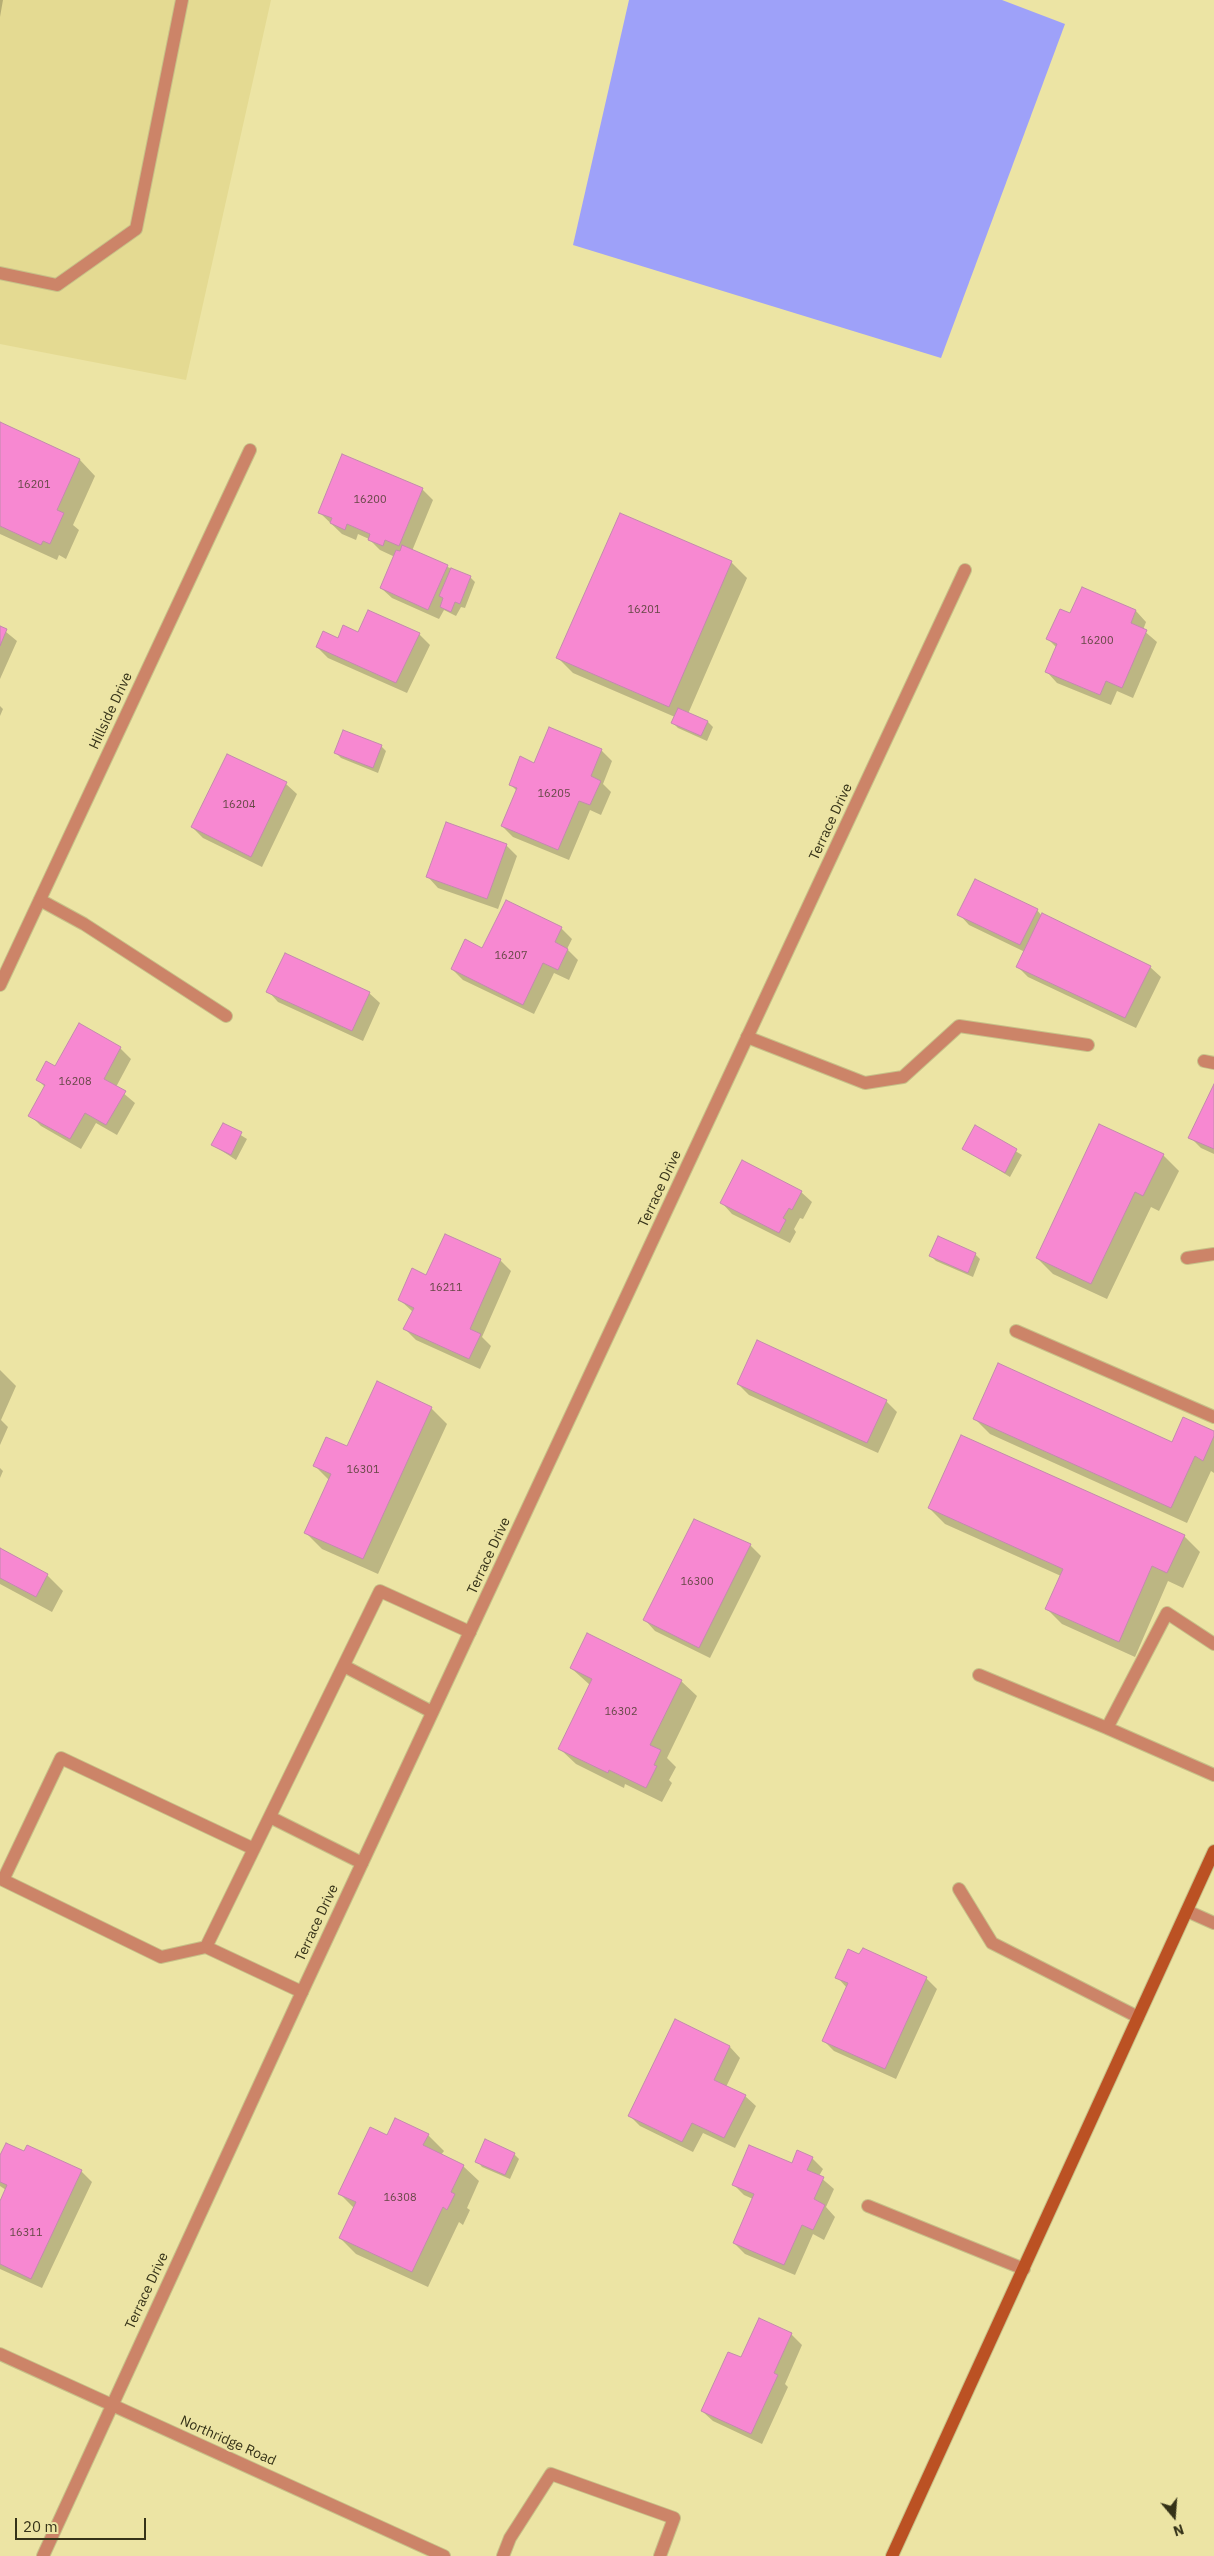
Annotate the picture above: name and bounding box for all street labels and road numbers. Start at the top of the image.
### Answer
street label: Hillside Drive [86,670,136,752]
street label: Terrace Drive [806,781,856,863]
street label: Terrace Drive [635,1148,685,1230]
street label: Terrace Drive [464,1515,514,1597]
street label: Terrace Drive [292,1882,342,1964]
street label: Terrace Drive [122,2250,172,2332]
street label: Northridge Road [178,2412,278,2470]

